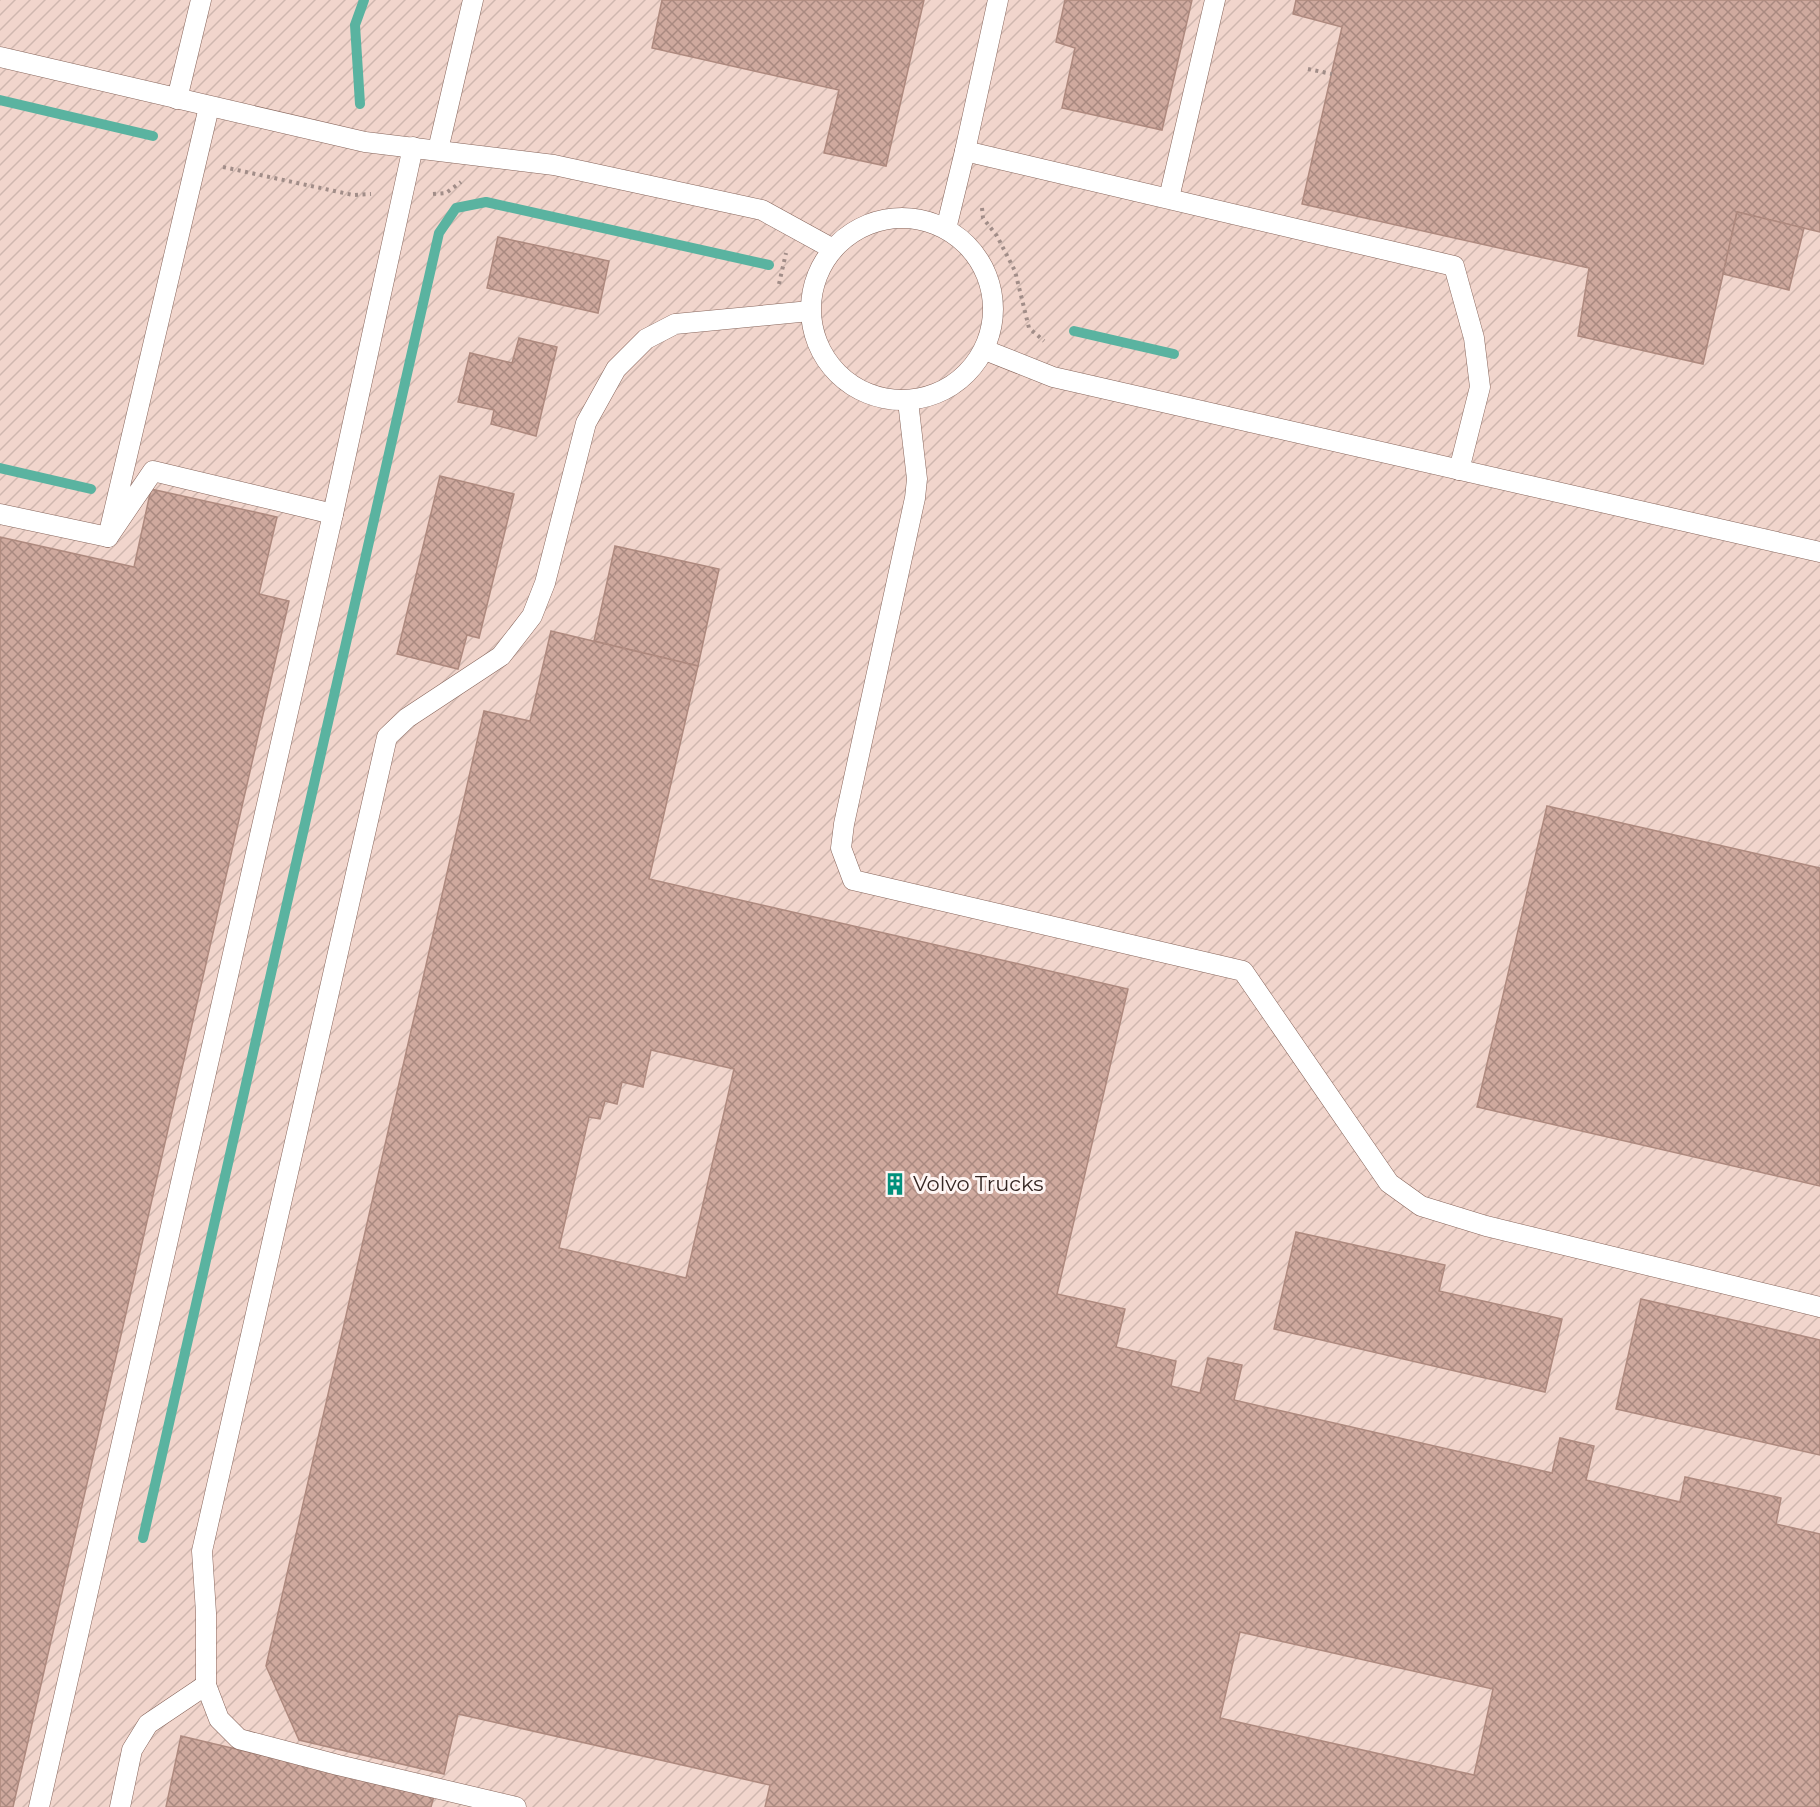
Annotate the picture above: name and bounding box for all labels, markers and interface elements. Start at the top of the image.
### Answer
building icon: Volvo Trucks [882,1171,908,1197]
place label: Volvo Trucks [913,1171,1043,1196]

